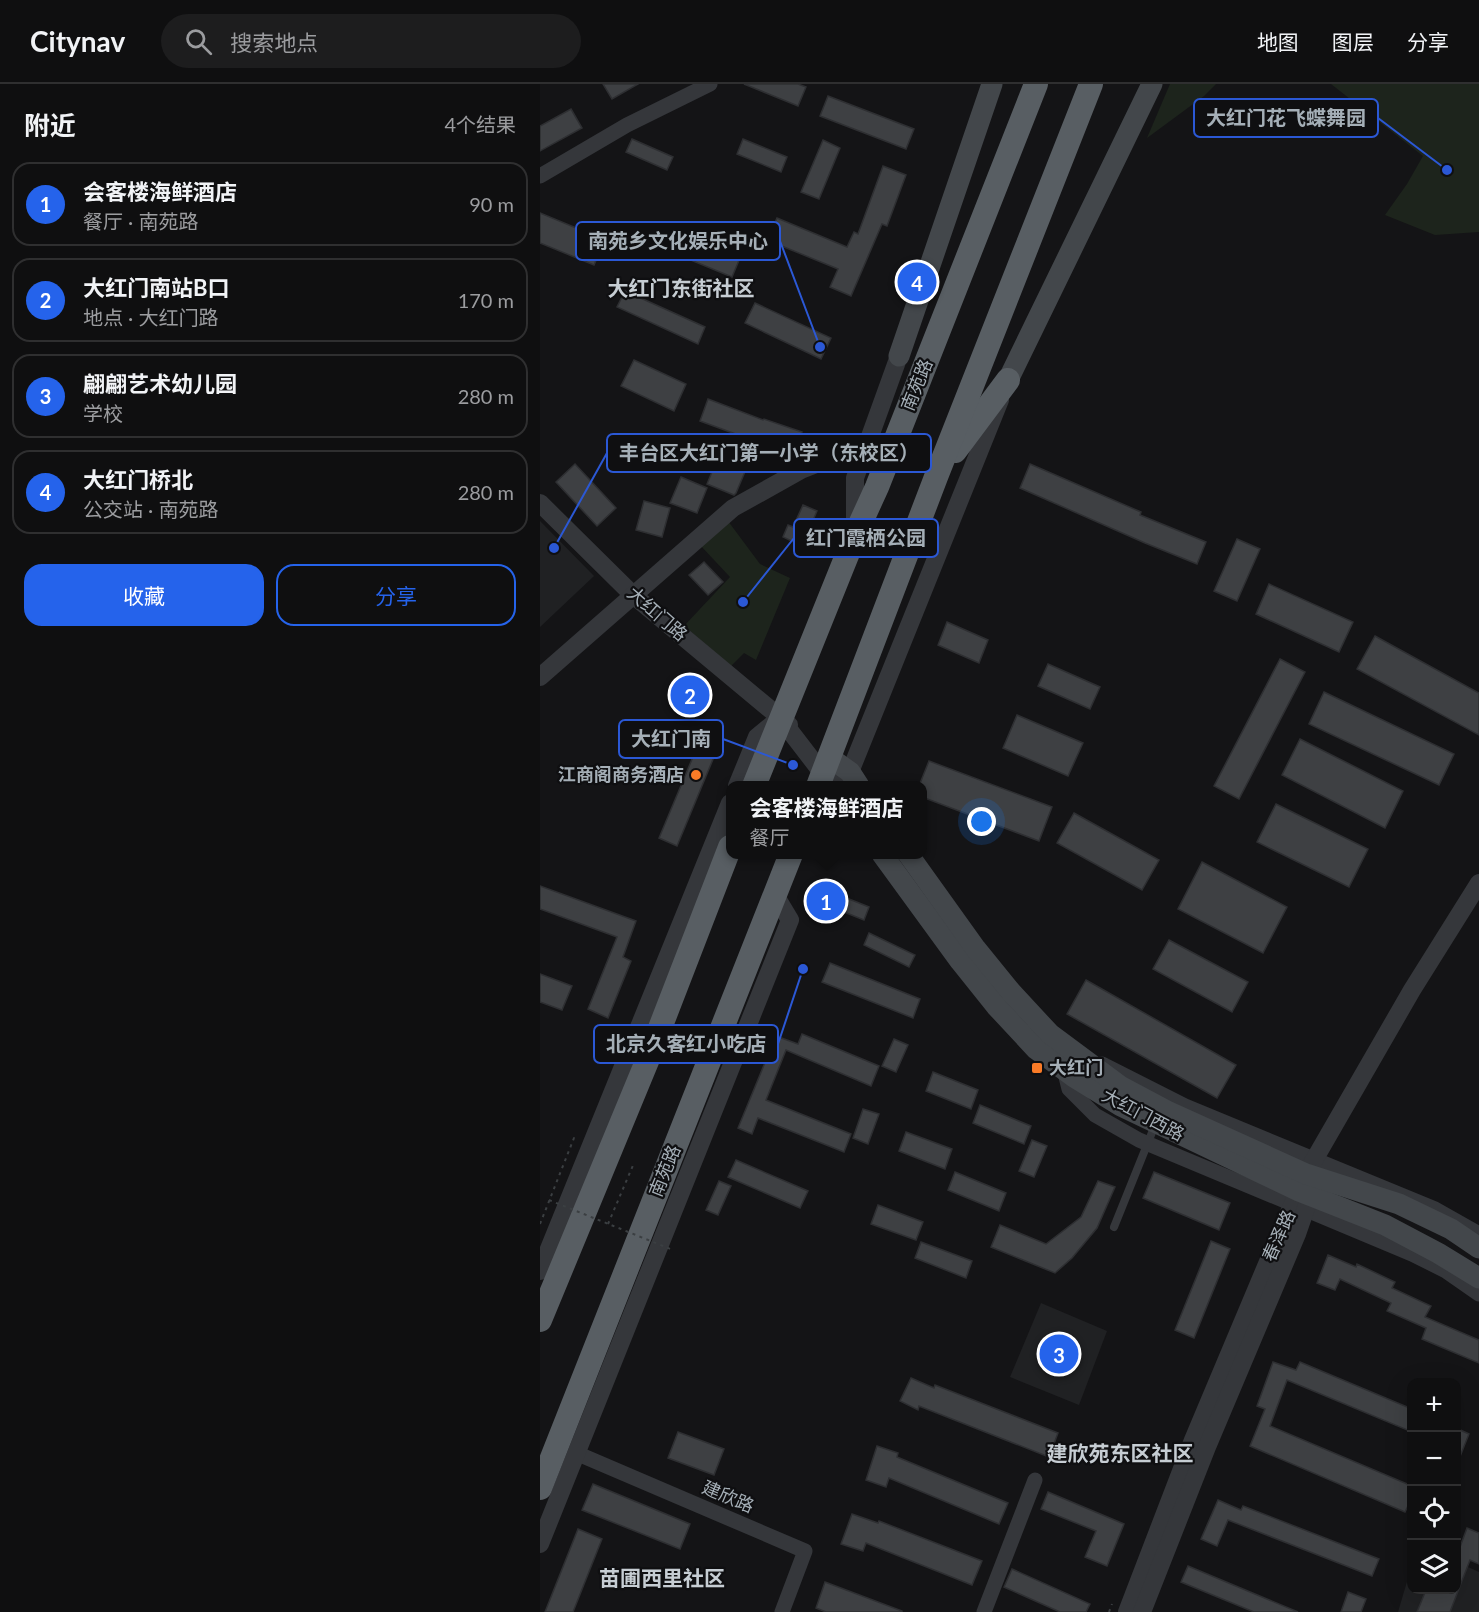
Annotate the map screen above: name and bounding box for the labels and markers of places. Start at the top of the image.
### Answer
callout: 大红门花飞蝶舞园 [1194,99,1378,137]
callout: 南苑乡文化娱乐中心 [576,222,780,260]
pin: 4 [898,260,937,304]
callout: 丰台区大红门第一小学（东校区） [607,434,931,472]
callout: 红门霞栖公园 [794,519,938,557]
pin: 2 [670,672,710,718]
callout: 大红门南 [619,720,723,758]
place label: 江商阁商务酒店 [558,763,684,785]
marker: 江商阁商务酒店 [689,768,703,782]
pin: 1 [806,878,846,924]
callout: 北京久客红小吃店 [594,1025,778,1063]
place label: 大红门 [1049,1056,1103,1078]
marker: 大红门 [1030,1061,1044,1075]
pin: 3 [1040,1332,1078,1376]

